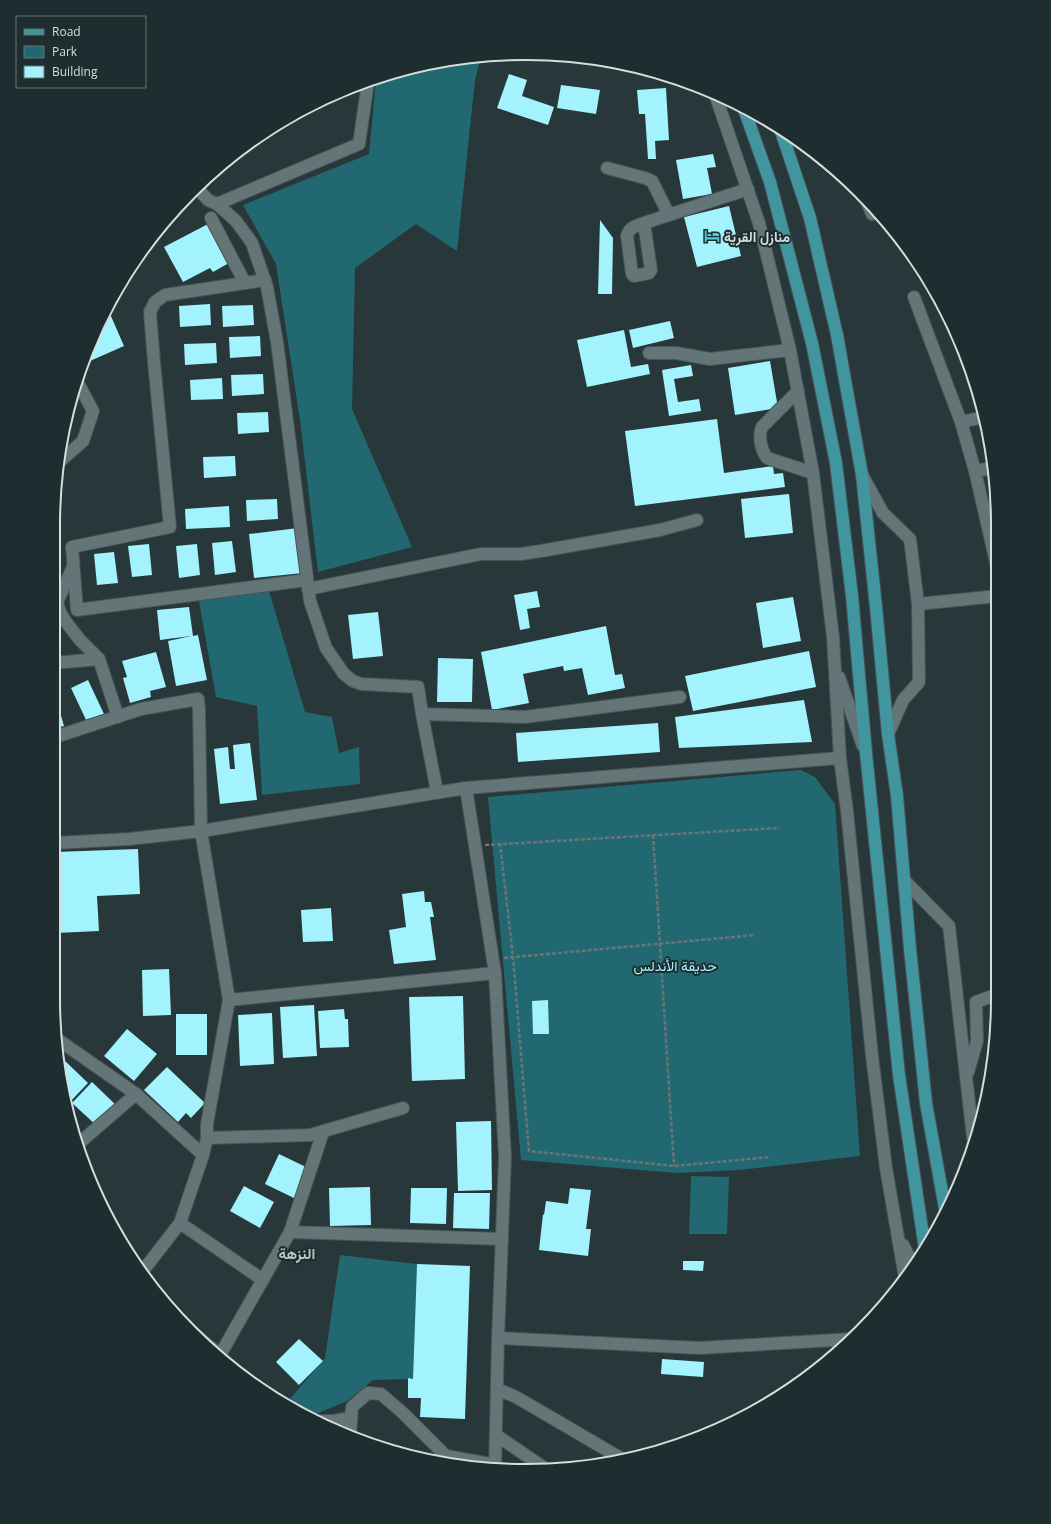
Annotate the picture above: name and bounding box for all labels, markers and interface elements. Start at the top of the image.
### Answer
legend [16,16,146,88]
text: Road [52,23,81,40]
text: Park [52,43,78,60]
text: Building [52,63,98,80]
hotel icon: منازل القرية [703,227,721,245]
place label: منازل القرية [724,227,790,246]
park label: حديقة الأندلس [633,956,717,975]
district label: النزهة [279,1243,315,1263]

